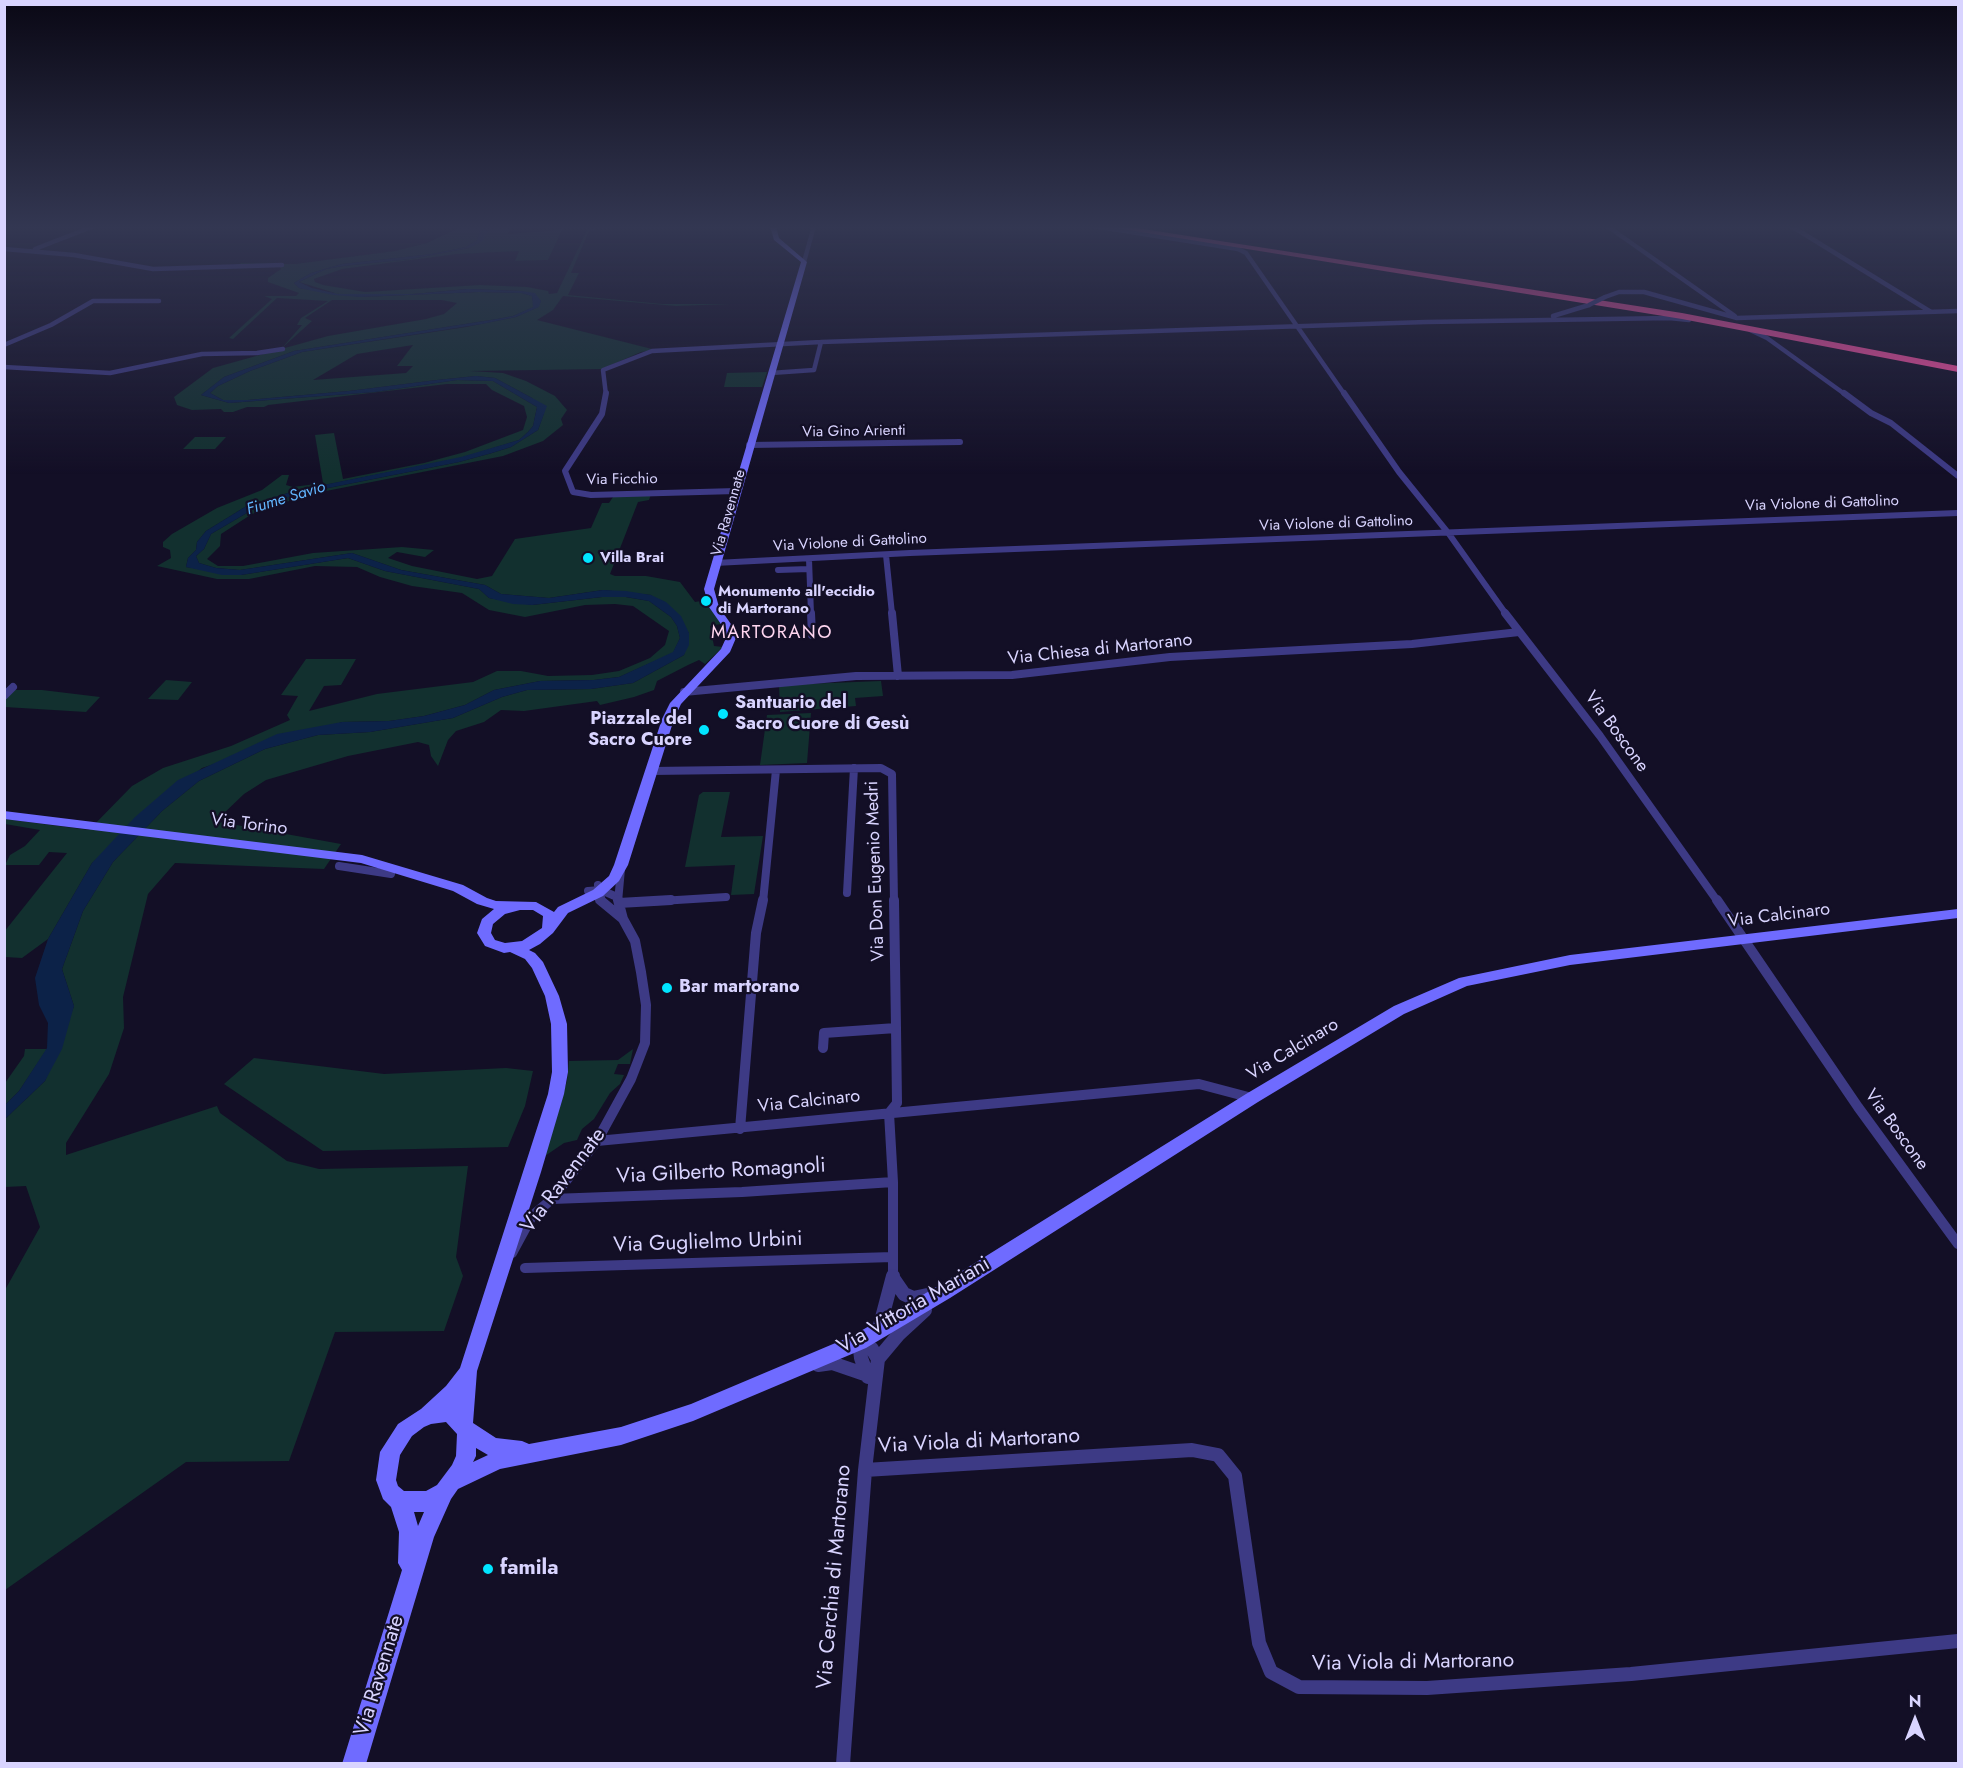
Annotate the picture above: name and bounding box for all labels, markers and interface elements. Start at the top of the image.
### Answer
street label: Via Gino Arienti [802,422,906,442]
street label: Via Ravennate [708,468,750,558]
street label: Via Ficchio [586,470,658,490]
water label: Fiume Savio [244,478,328,520]
street label: Via Violone di Gattolino [1745,492,1899,516]
street label: Via Violone di Gattolino [1259,512,1413,536]
street label: Via Violone di Gattolino [773,530,927,556]
place label: Villa Brai [600,549,664,567]
marker: Villa Brai [581,551,595,565]
place label: Monumento all'eccidio di Martorano [718,583,875,618]
marker: Monumento all'eccidio di Martorano [699,594,713,608]
district label: MARTORANO [711,623,833,645]
street label: Via Chiesa di Martorano [1007,630,1193,670]
street label: Via Boscone [1579,687,1653,777]
place label: Santuario del Sacro Cuore di Gesù [735,693,909,736]
marker: Santuario del Sacro Cuore di Gesù [716,707,730,721]
place label: Piazzale del Sacro Cuore [588,709,692,752]
marker: Piazzale del Sacro Cuore [697,723,711,737]
street label: Via Don Eugenio Medri [862,780,890,962]
street label: Via Torino [209,810,289,840]
street label: Via Calcinaro [1727,899,1831,933]
place label: Bar martorano [679,977,800,999]
marker: Bar martorano [660,981,674,995]
street label: Via Calcinaro [1243,1014,1343,1086]
street label: Via Boscone [1859,1085,1933,1175]
street label: Via Calcinaro [757,1086,861,1118]
street label: Via Ravennate [516,1123,612,1239]
street label: Via Gilberto Romagnoli [616,1154,826,1190]
street label: Via Guglielmo Urbini [613,1227,803,1259]
street label: Via Vittoria Mariani [833,1252,995,1360]
street label: Via Viola di Martorano [877,1424,1081,1460]
street label: Via Cerchia di Martorano [813,1464,857,1690]
place label: famila [500,1556,559,1582]
marker: famila [481,1562,495,1576]
street label: Via Ravennate [350,1612,410,1740]
street label: Via Viola di Martorano [1312,1649,1514,1677]
north arrow [1885,1690,1945,1750]
text: N [1909,1690,1921,1713]

